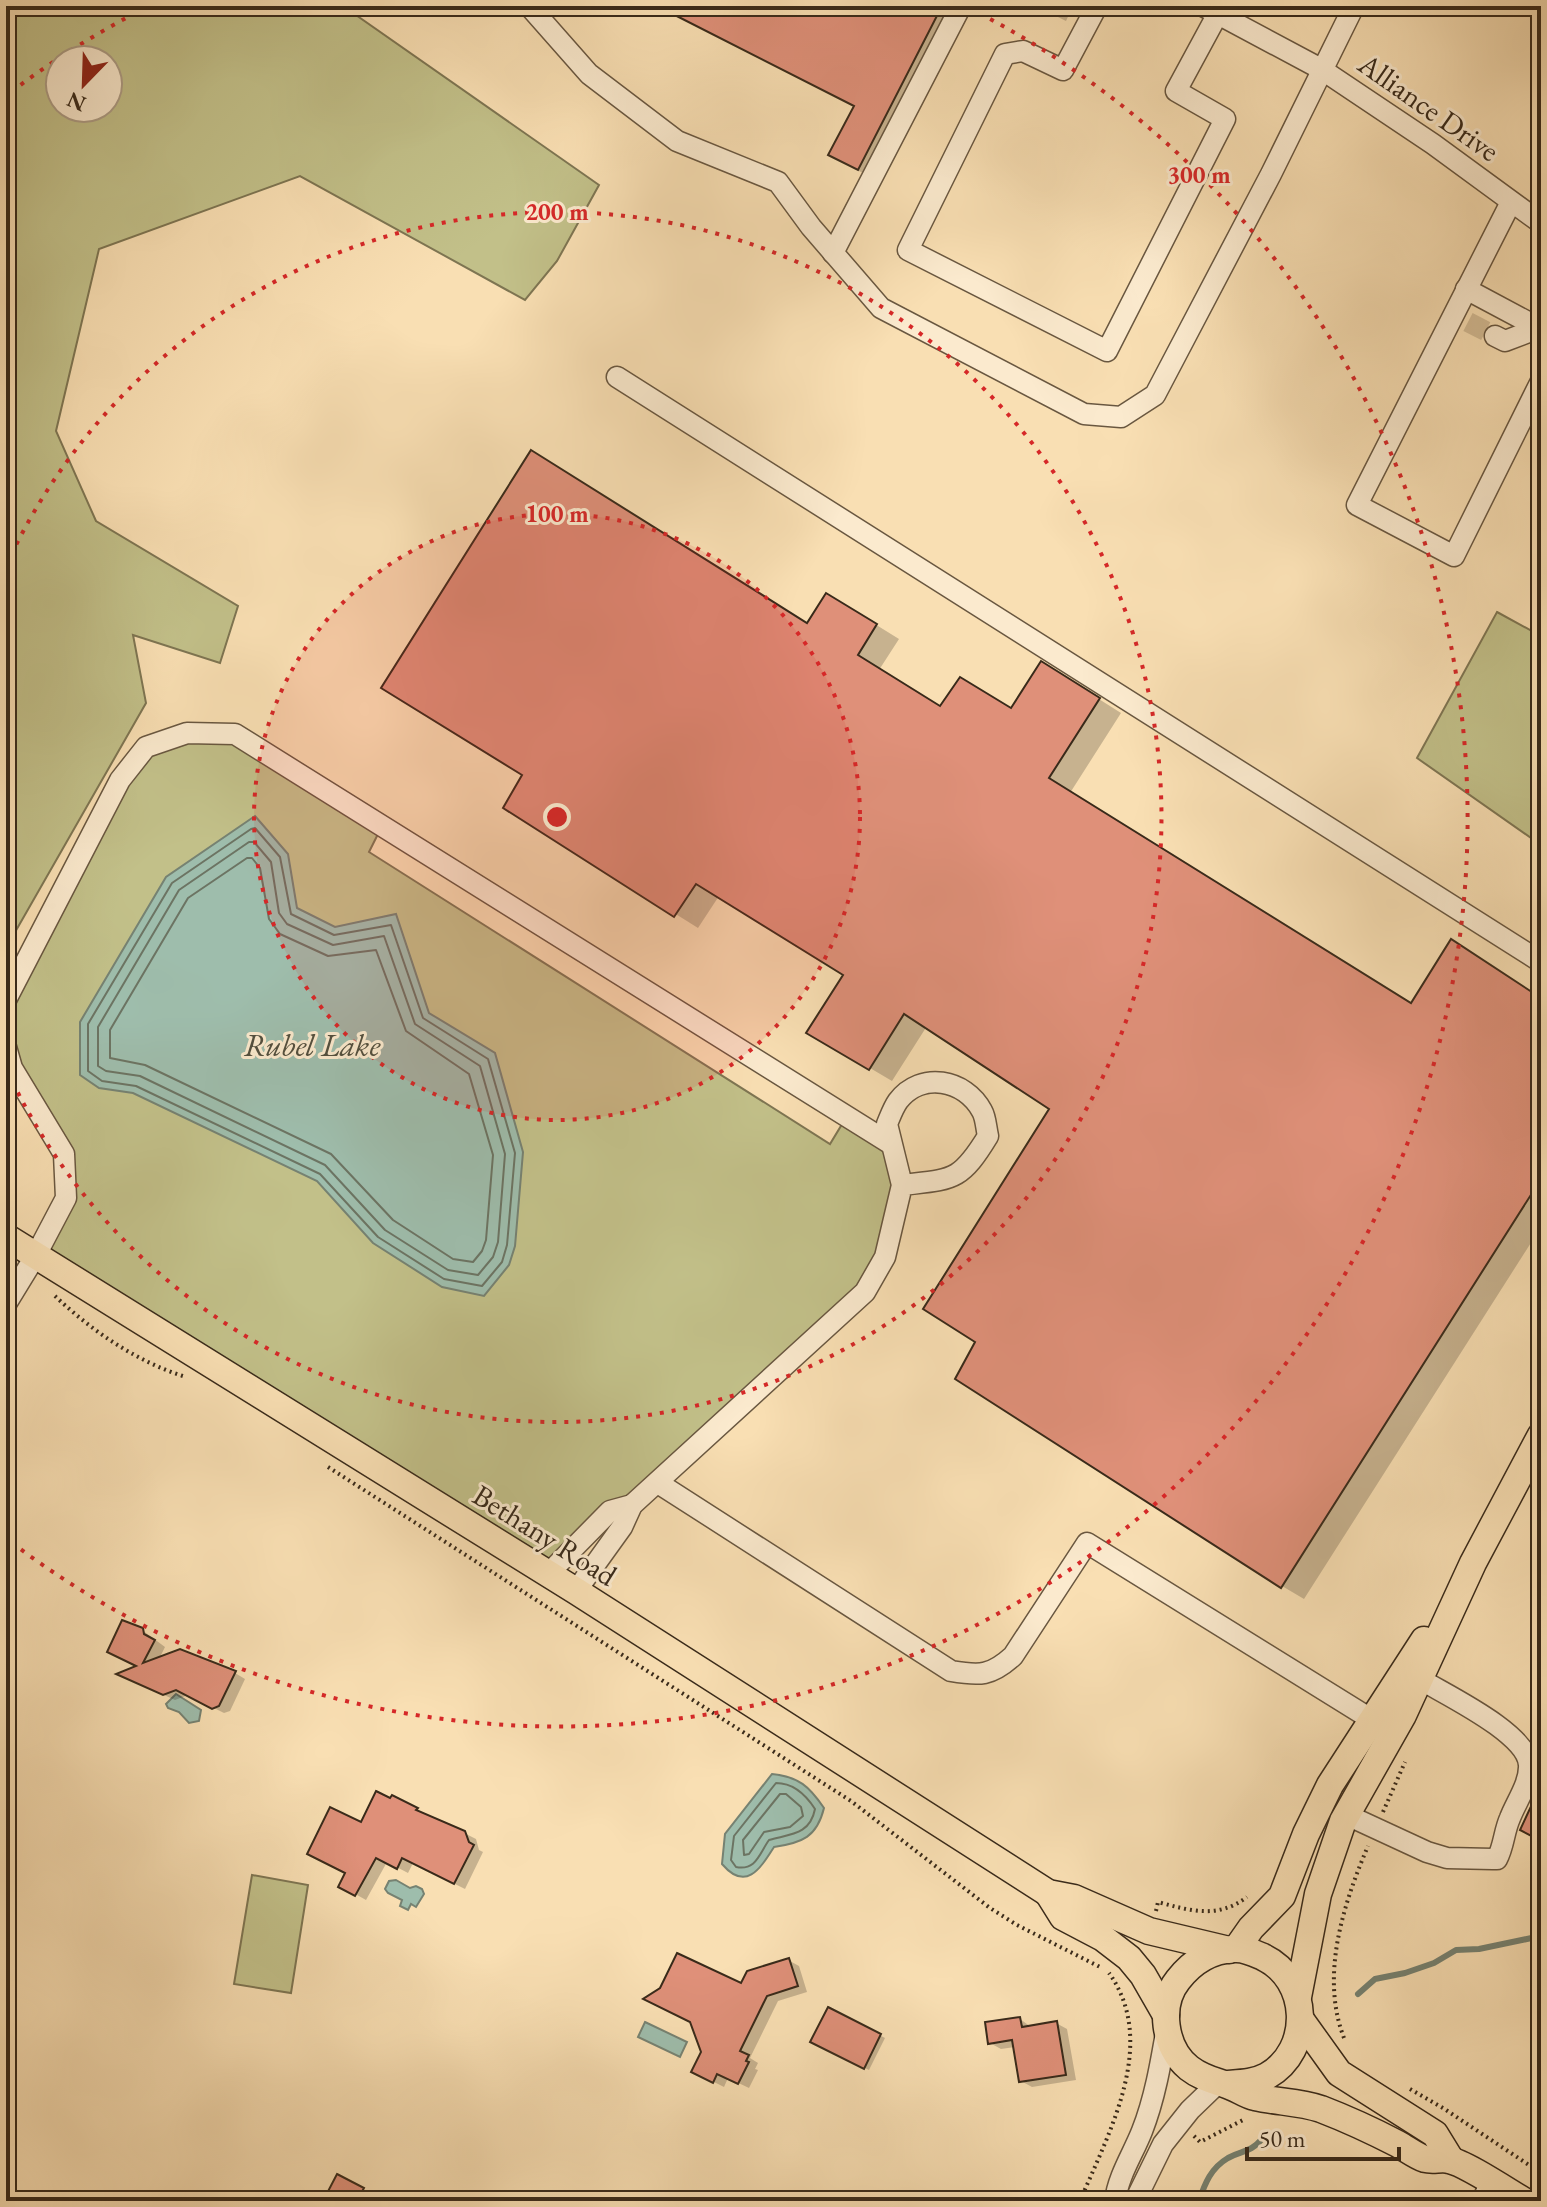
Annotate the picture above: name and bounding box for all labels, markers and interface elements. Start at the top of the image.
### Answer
north arrow [44,44,124,124]
street label: Alliance Drive [1350,44,1507,170]
text: N [62,85,90,119]
text: 300 m [1167,159,1231,190]
text: 200 m [525,196,589,227]
text: 100 m [525,498,589,529]
centre of rings [543,803,571,831]
water label: Rubel Lake [244,1024,381,1066]
street label: Bethany Road [466,1475,625,1595]
scale bar [1247,2111,1399,2161]
text: 50 m [1259,2123,1306,2154]

